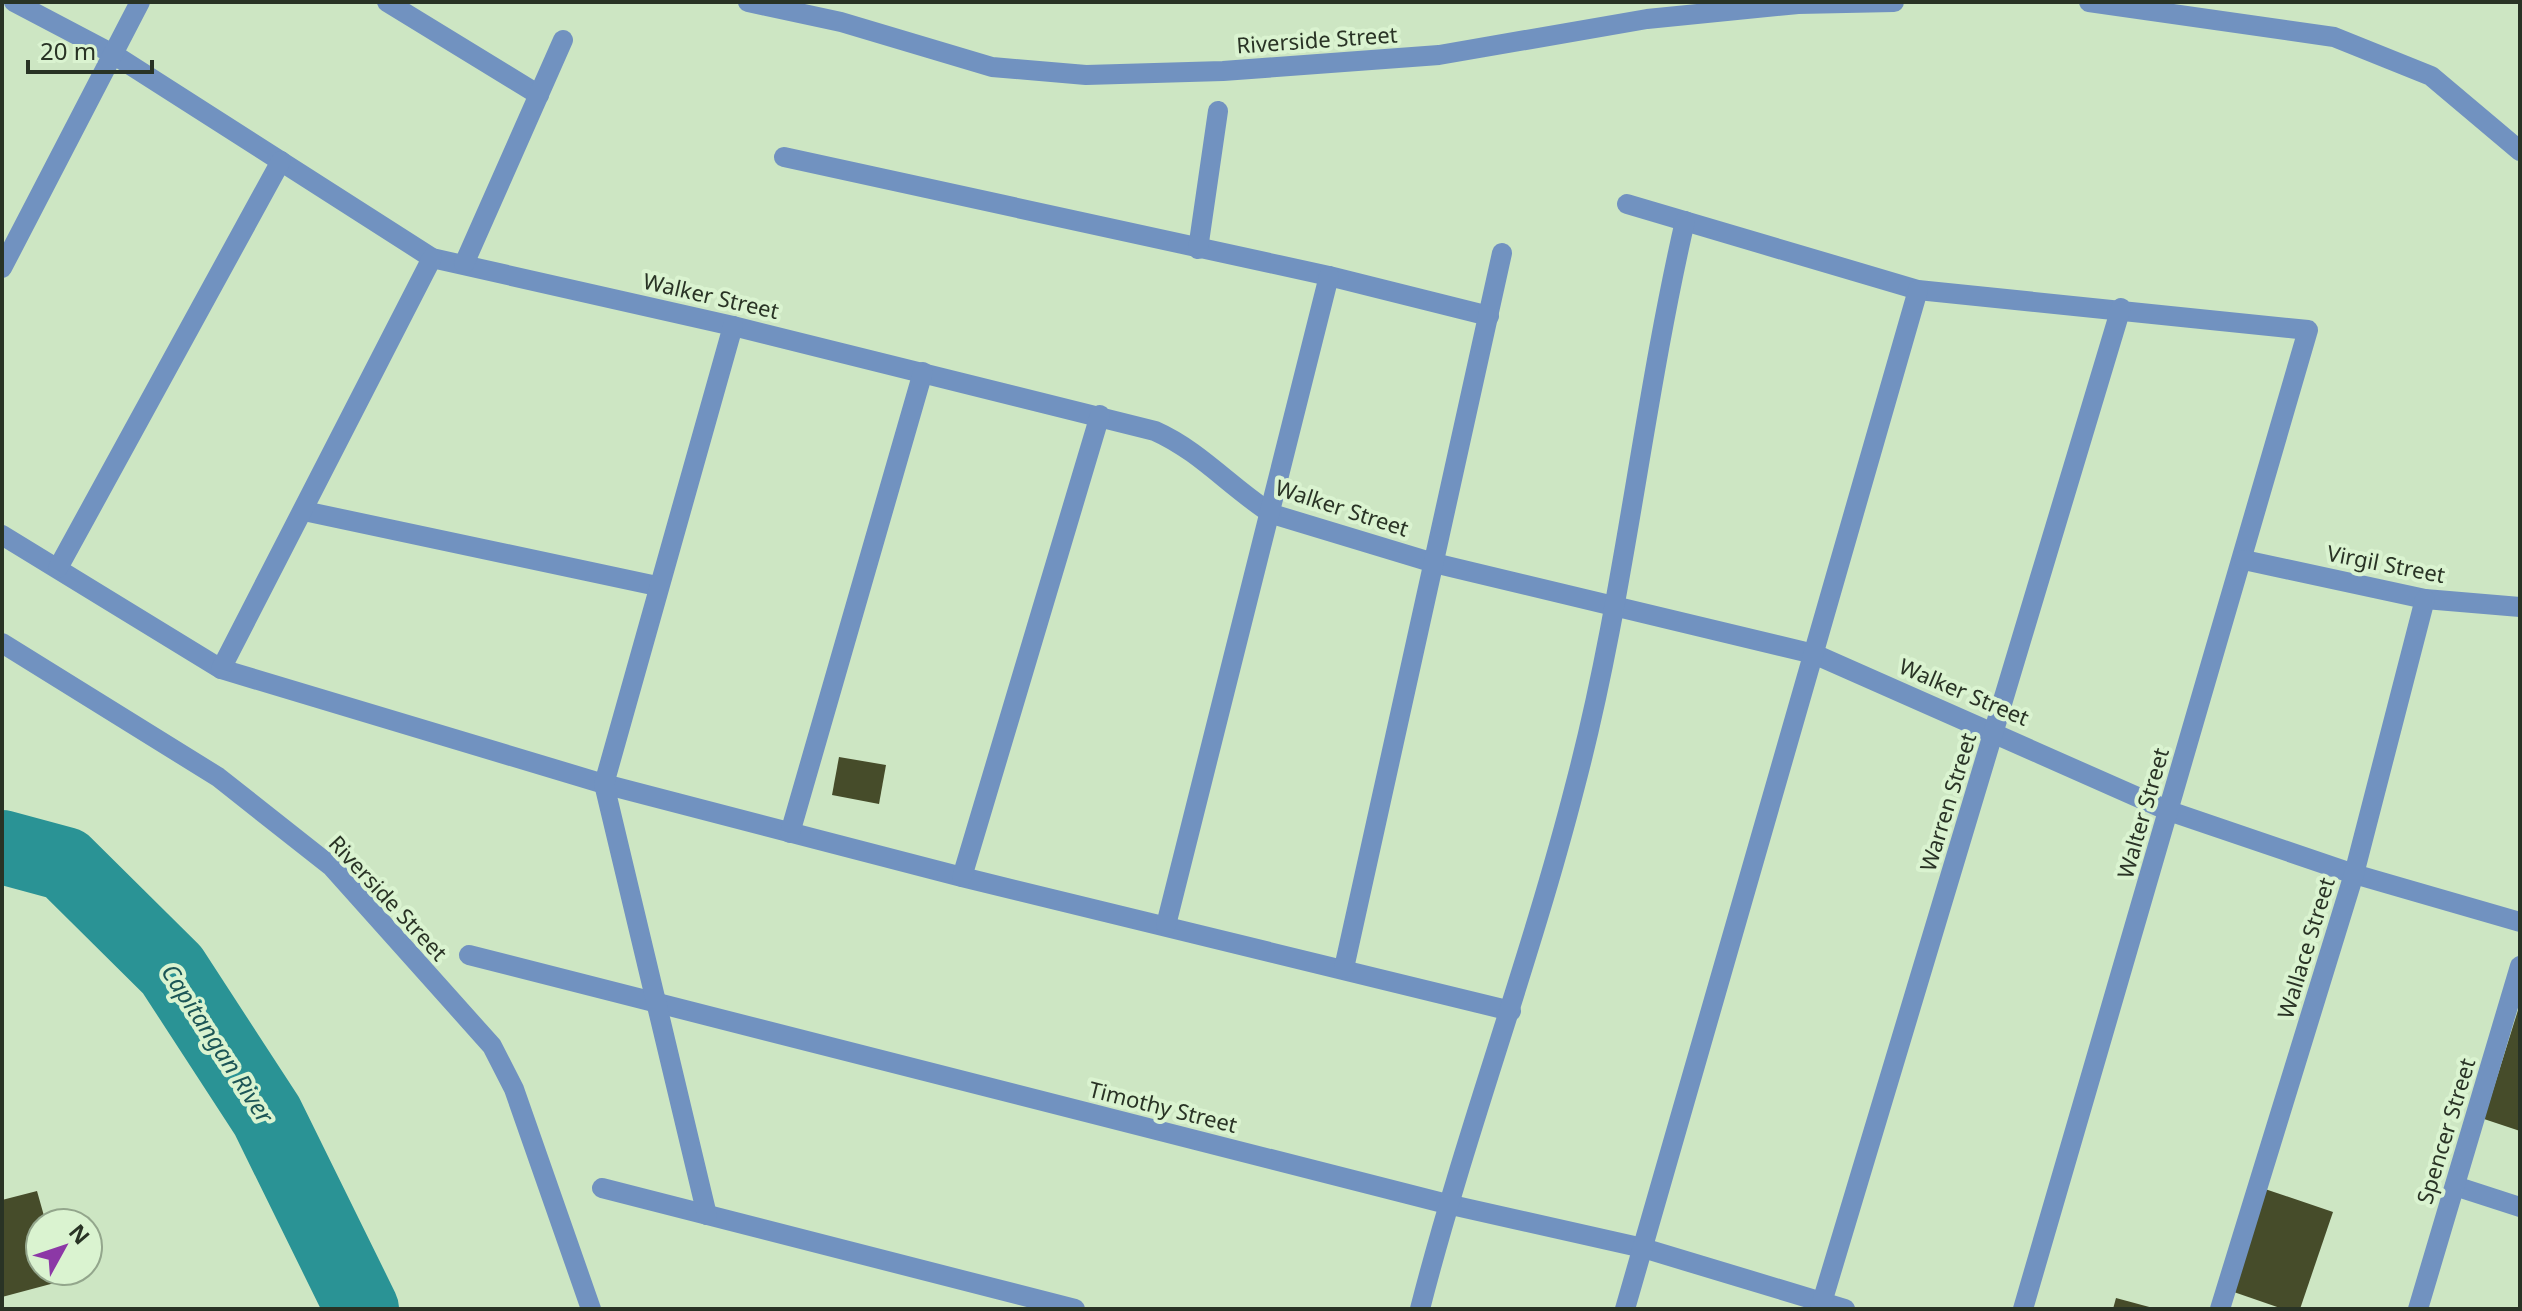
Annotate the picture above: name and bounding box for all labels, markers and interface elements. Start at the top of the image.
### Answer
street label: Riverside Street [1235,18,1399,60]
scale bar [28,24,152,74]
text: 20 m [40,34,96,67]
street label: Walker Street [640,265,782,325]
street label: Walker Street [1272,471,1413,543]
street label: Virgil Street [2325,537,2448,589]
street label: Walker Street [1895,650,2034,732]
street label: Warren Street [1912,729,1982,875]
street label: Walter Street [2109,744,2175,882]
street label: Riverside Street [323,828,455,967]
street label: Wallace Street [2269,873,2341,1022]
water label: Capitangan River [154,957,283,1130]
street label: Spencer Street [2409,1054,2481,1207]
street label: Timothy Street [1086,1073,1241,1139]
north arrow [24,1207,104,1287]
text: N [63,1217,97,1250]

